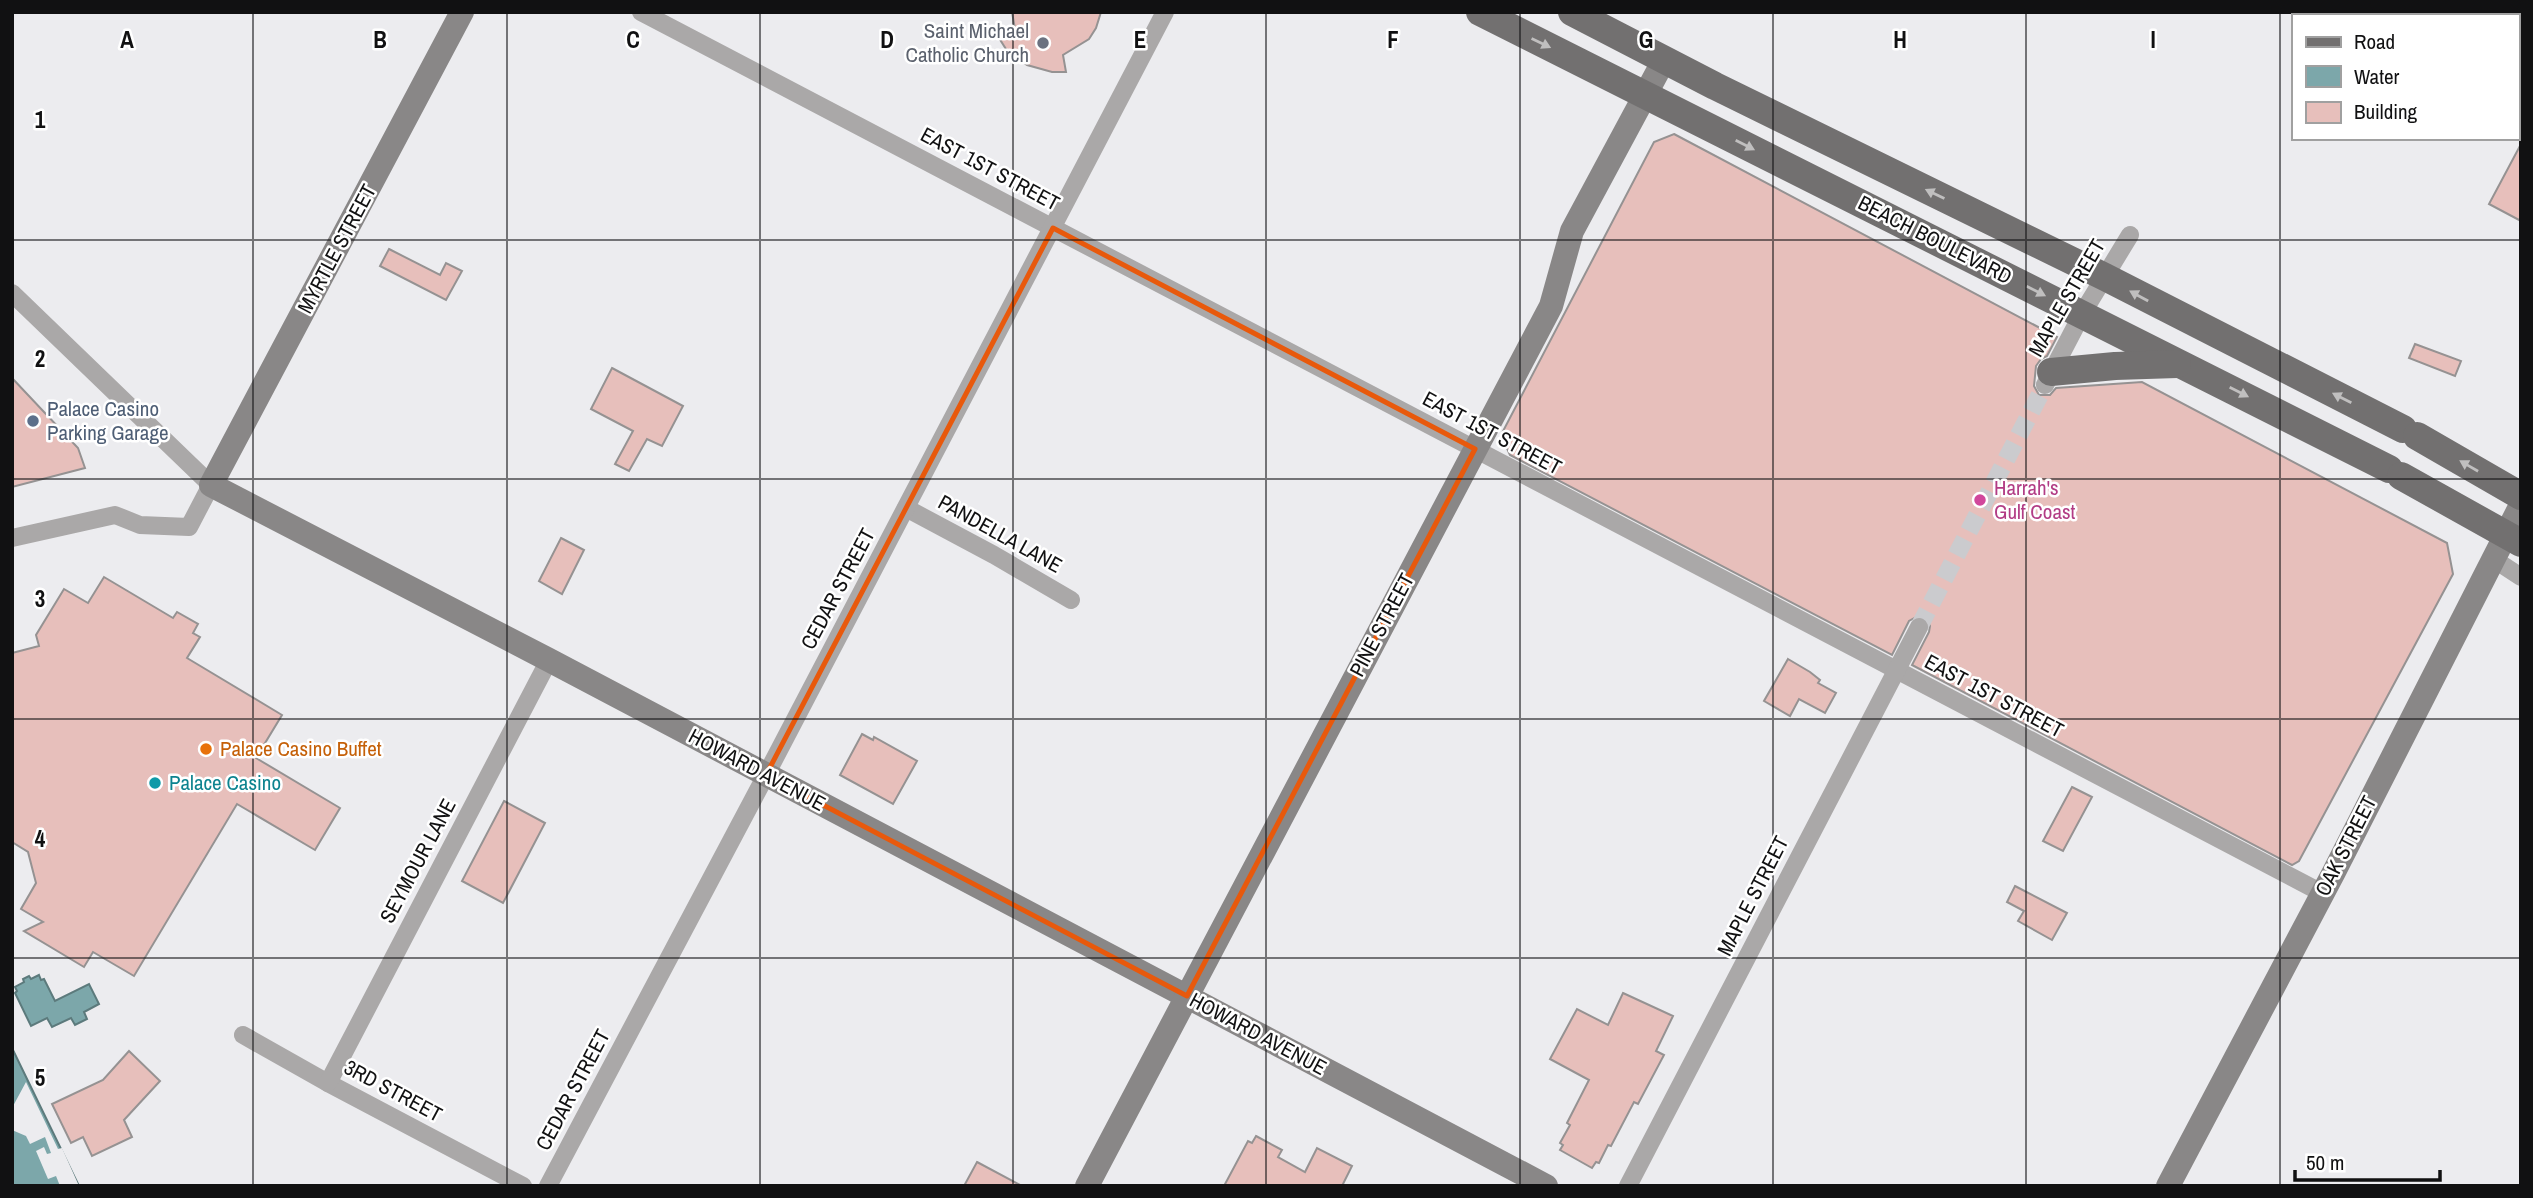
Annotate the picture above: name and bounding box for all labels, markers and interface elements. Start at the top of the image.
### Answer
legend [2292,14,2519,140]
place label: Saint Michael Catholic Church [906,16,1029,69]
text: A [120,24,134,55]
text: B [373,24,387,55]
text: C [626,24,640,55]
text: D [880,24,894,55]
text: E [1134,24,1146,55]
text: F [1387,24,1399,55]
text: G [1639,24,1653,55]
text: H [1893,24,1907,55]
text: I [2150,24,2156,55]
text: Road [2354,27,2395,56]
marker: Saint Michael Catholic Church [1035,35,1051,51]
one-way arrow [1531,37,1551,48]
text: Water [2354,62,2400,91]
text: Building [2354,97,2418,126]
text: 1 [35,104,46,135]
street label: EAST 1ST STREET [916,120,1065,218]
one-way arrow [1735,139,1755,150]
street label: MYRTLE STREET [290,179,383,318]
street label: BEACH BOULEVARD [1853,188,2017,291]
one-way arrow [1925,189,1945,200]
street label: MAPLE STREET [2021,233,2112,362]
one-way arrow [2026,285,2046,296]
one-way arrow [2129,290,2149,302]
text: 2 [35,343,45,374]
street label: EAST 1ST STREET [1418,384,1567,482]
one-way arrow [2229,387,2249,398]
one-way arrow [2332,393,2352,404]
place label: Palace Casino Parking Garage [47,394,169,447]
marker: Palace Casino Parking Garage [25,413,41,429]
one-way arrow [2459,460,2479,472]
place label: Harrah's Gulf Coast [1994,473,2076,526]
street label: PANDELLA LANE [933,488,1067,580]
marker: Harrah's Gulf Coast [1972,492,1988,508]
street label: CEDAR STREET [794,523,882,654]
street label: PINE STREET [1342,568,1421,681]
text: 3 [35,583,45,614]
street label: EAST 1ST STREET [1920,647,2069,745]
street label: HOWARD AVENUE [684,721,831,818]
place label: Palace Casino Buffet [220,734,382,763]
marker: Palace Casino Buffet [198,741,214,757]
place label: Palace Casino [169,768,281,797]
marker: Palace Casino [147,775,163,791]
street label: OAK STREET [2308,790,2383,901]
street label: SEYMOUR LANE [373,794,462,928]
text: 4 [35,823,46,854]
street label: MAPLE STREET [1710,830,1795,961]
street label: HOWARD AVENUE [1185,985,1332,1082]
street label: CEDAR STREET [529,1024,617,1155]
street label: 3RD STREET [339,1053,448,1129]
text: 5 [35,1062,45,1093]
scale bar [2295,1138,2440,1182]
text: 50 m [2306,1148,2344,1177]

